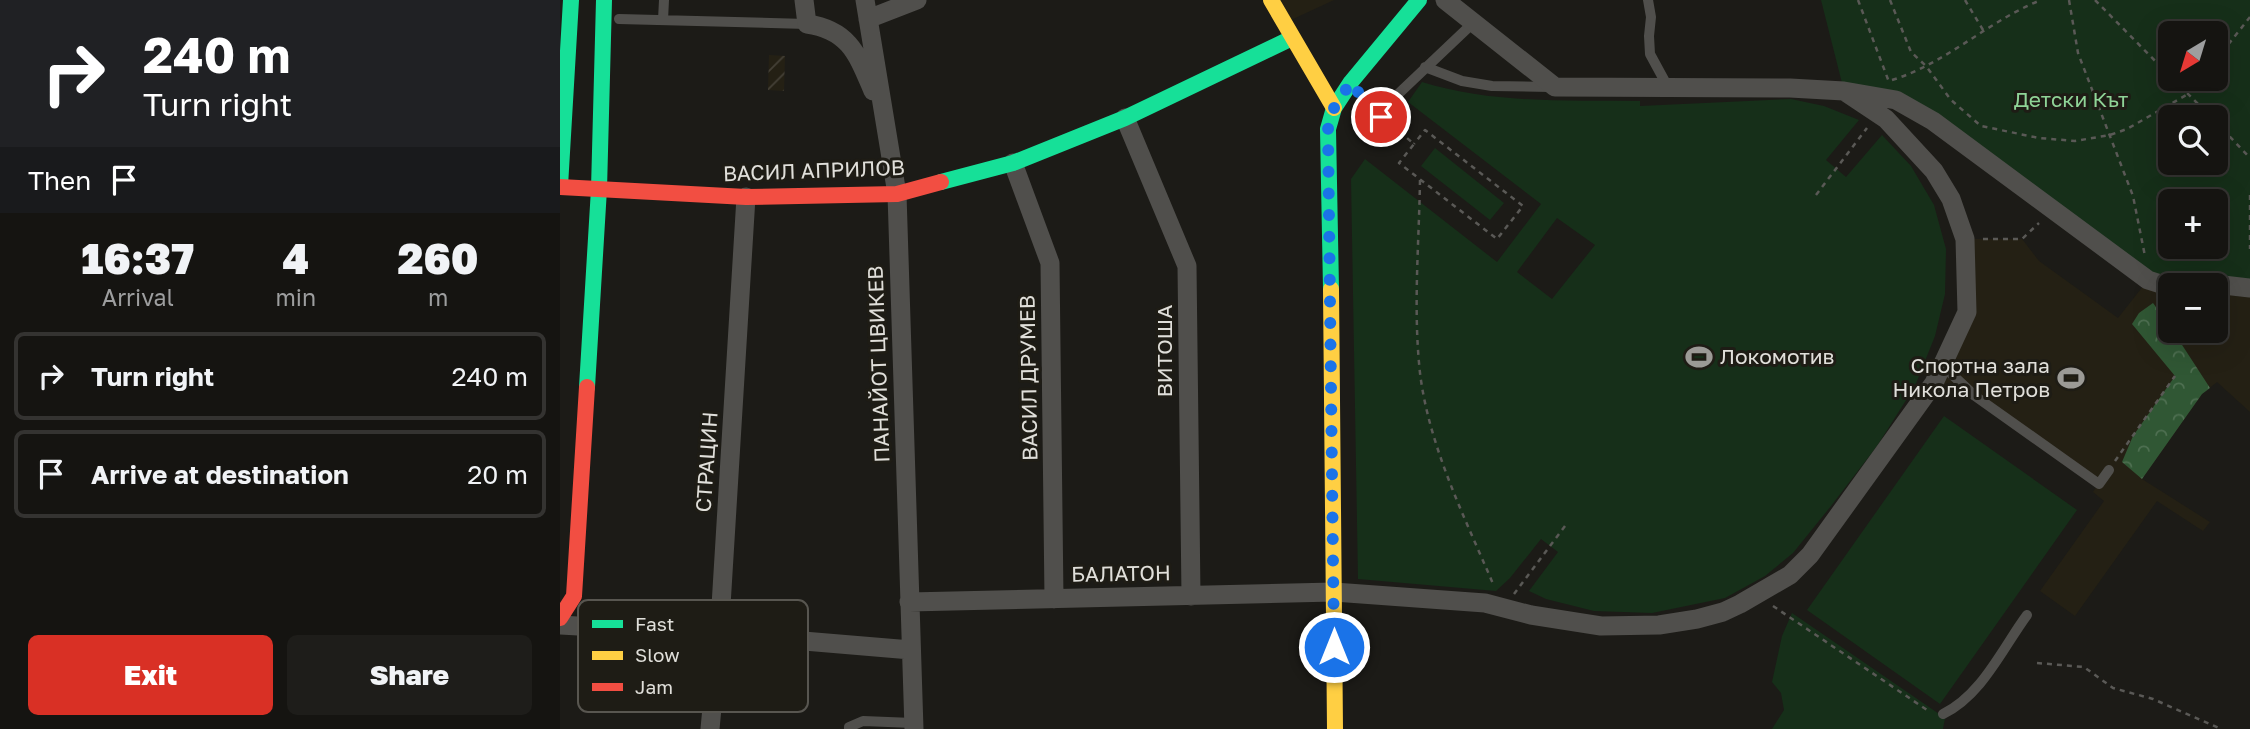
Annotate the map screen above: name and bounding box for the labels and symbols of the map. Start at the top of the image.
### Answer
north arrow [2158,21,2228,91]
park label: Детски Кът [2014,86,2128,112]
pin [1351,87,1411,147]
street label: ВАСИЛ АПРИЛОВ [723,154,905,186]
street label: ПАНАЙОТ ЦВИКЕВ [862,265,894,463]
street label: ВАСИЛ ДРУМЕВ [1014,295,1042,461]
street label: ВИТОША [1151,305,1177,397]
sports icon: Локомотив [1684,342,1714,372]
place label: Локомотив [1720,343,1834,369]
place label: Спортна зала Никола Петров [1892,352,2050,402]
sports icon: Спортна зала Никола Петров [2056,363,2086,393]
street label: СТРАЦИН [690,411,722,513]
street label: БАЛАТОН [1071,559,1171,587]
legend [578,600,808,712]
position arrow [1297,610,1371,684]
text: Fast [635,612,674,635]
text: Slow [635,643,680,666]
text: Jam [635,675,673,698]

